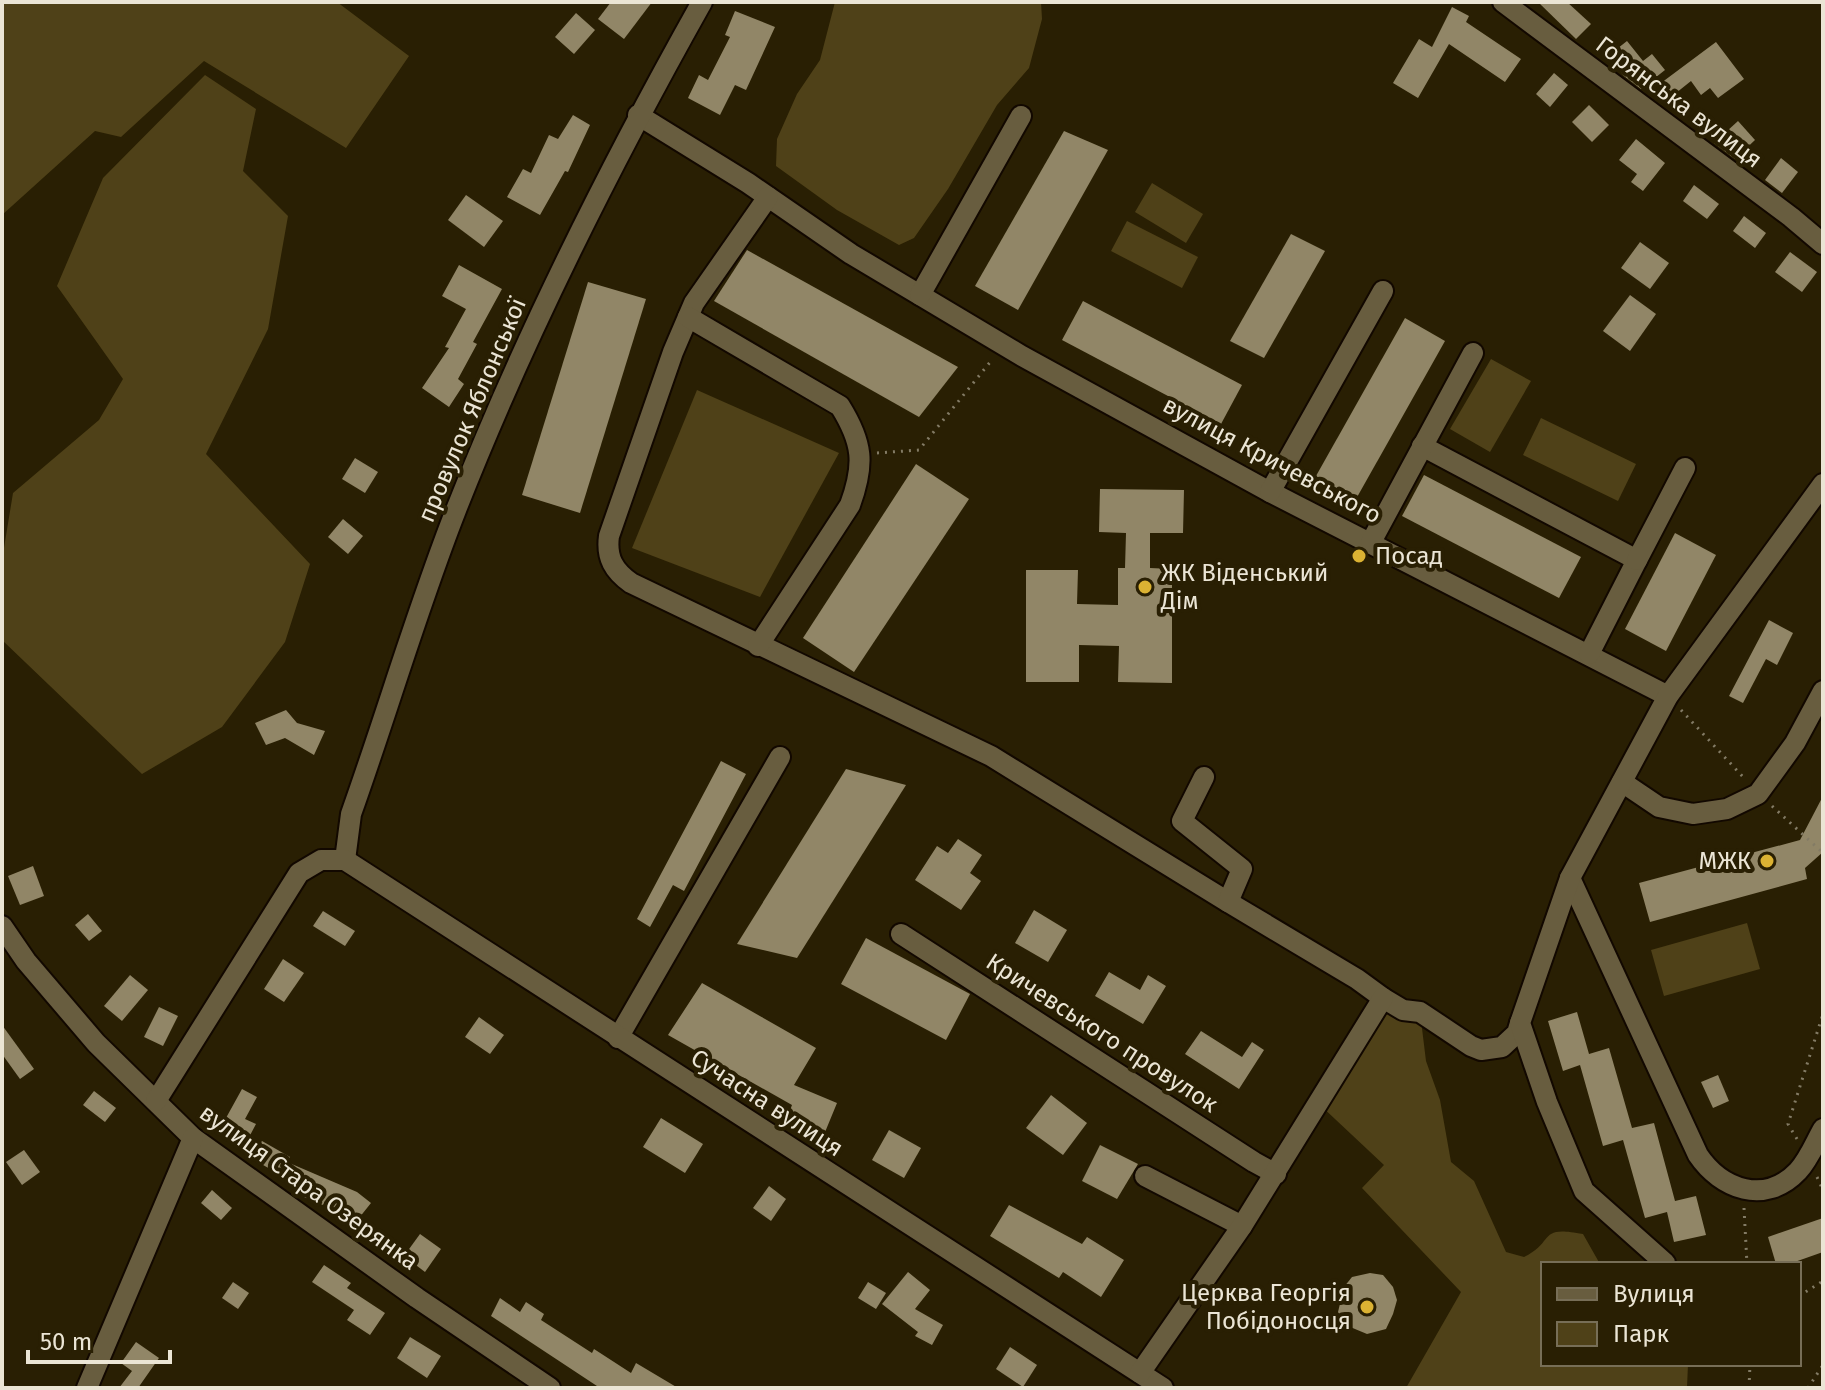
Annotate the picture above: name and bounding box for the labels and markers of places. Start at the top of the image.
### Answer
place label: Посад [1375,542,1443,570]
marker: Посад [1350,547,1368,565]
place label: ЖК Віденський Дім [1160,559,1328,615]
marker: ЖК Віденський Дім [1136,578,1154,596]
place label: МЖК [1698,847,1751,875]
marker: МЖК [1758,852,1776,870]
place label: Церква Георгія Побідоносця [1181,1279,1351,1335]
marker: Церква Георгія Побідоносця [1358,1298,1376,1316]

